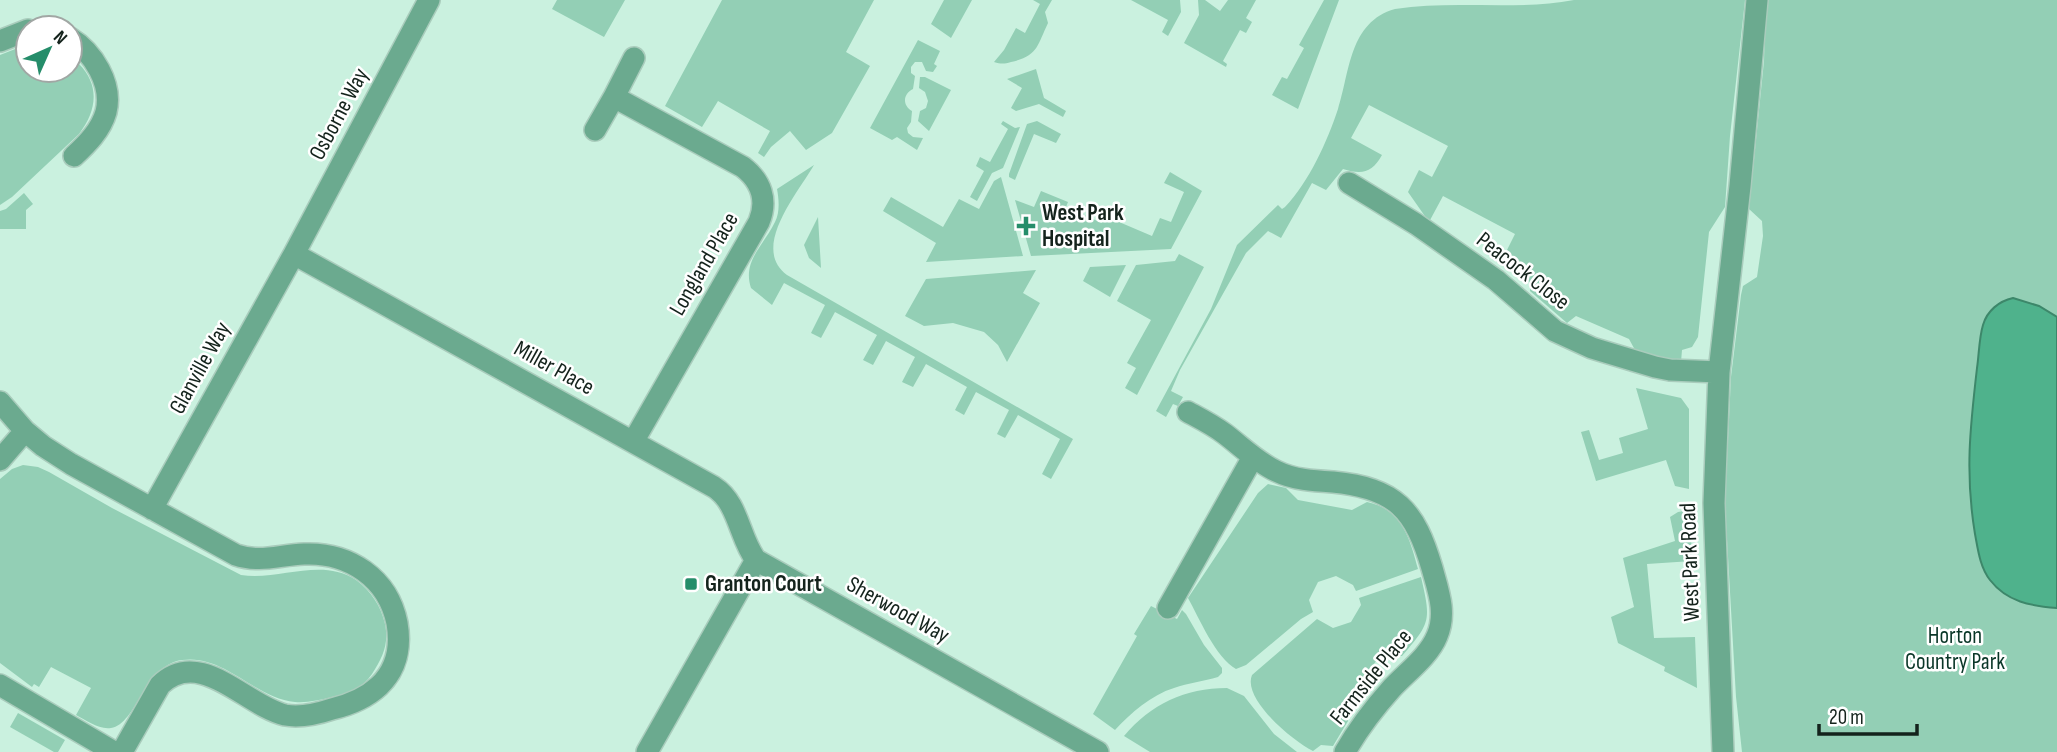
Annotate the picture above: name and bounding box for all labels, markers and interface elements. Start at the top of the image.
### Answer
north arrow [14,14,84,84]
text: N [48,26,72,50]
street label: Osborne Way [303,63,375,165]
place label: West Park Hospital [1042,199,1124,253]
street label: Longland Place [663,208,745,320]
marker: West Park Hospital [1016,216,1036,236]
street label: Peacock Close [1471,226,1575,316]
street label: Glanville Way [163,317,237,419]
street label: Miller Place [509,335,599,401]
street label: West Park Road [1674,502,1706,622]
place label: Granton Court [705,570,822,598]
street label: Sherwood Way [842,570,954,650]
marker: Granton Court [683,576,699,592]
park label: Horton Country Park [1905,622,2005,676]
street label: Farmside Place [1324,624,1418,730]
scale bar [1819,692,1917,736]
text: 20 m [1829,705,1864,730]

